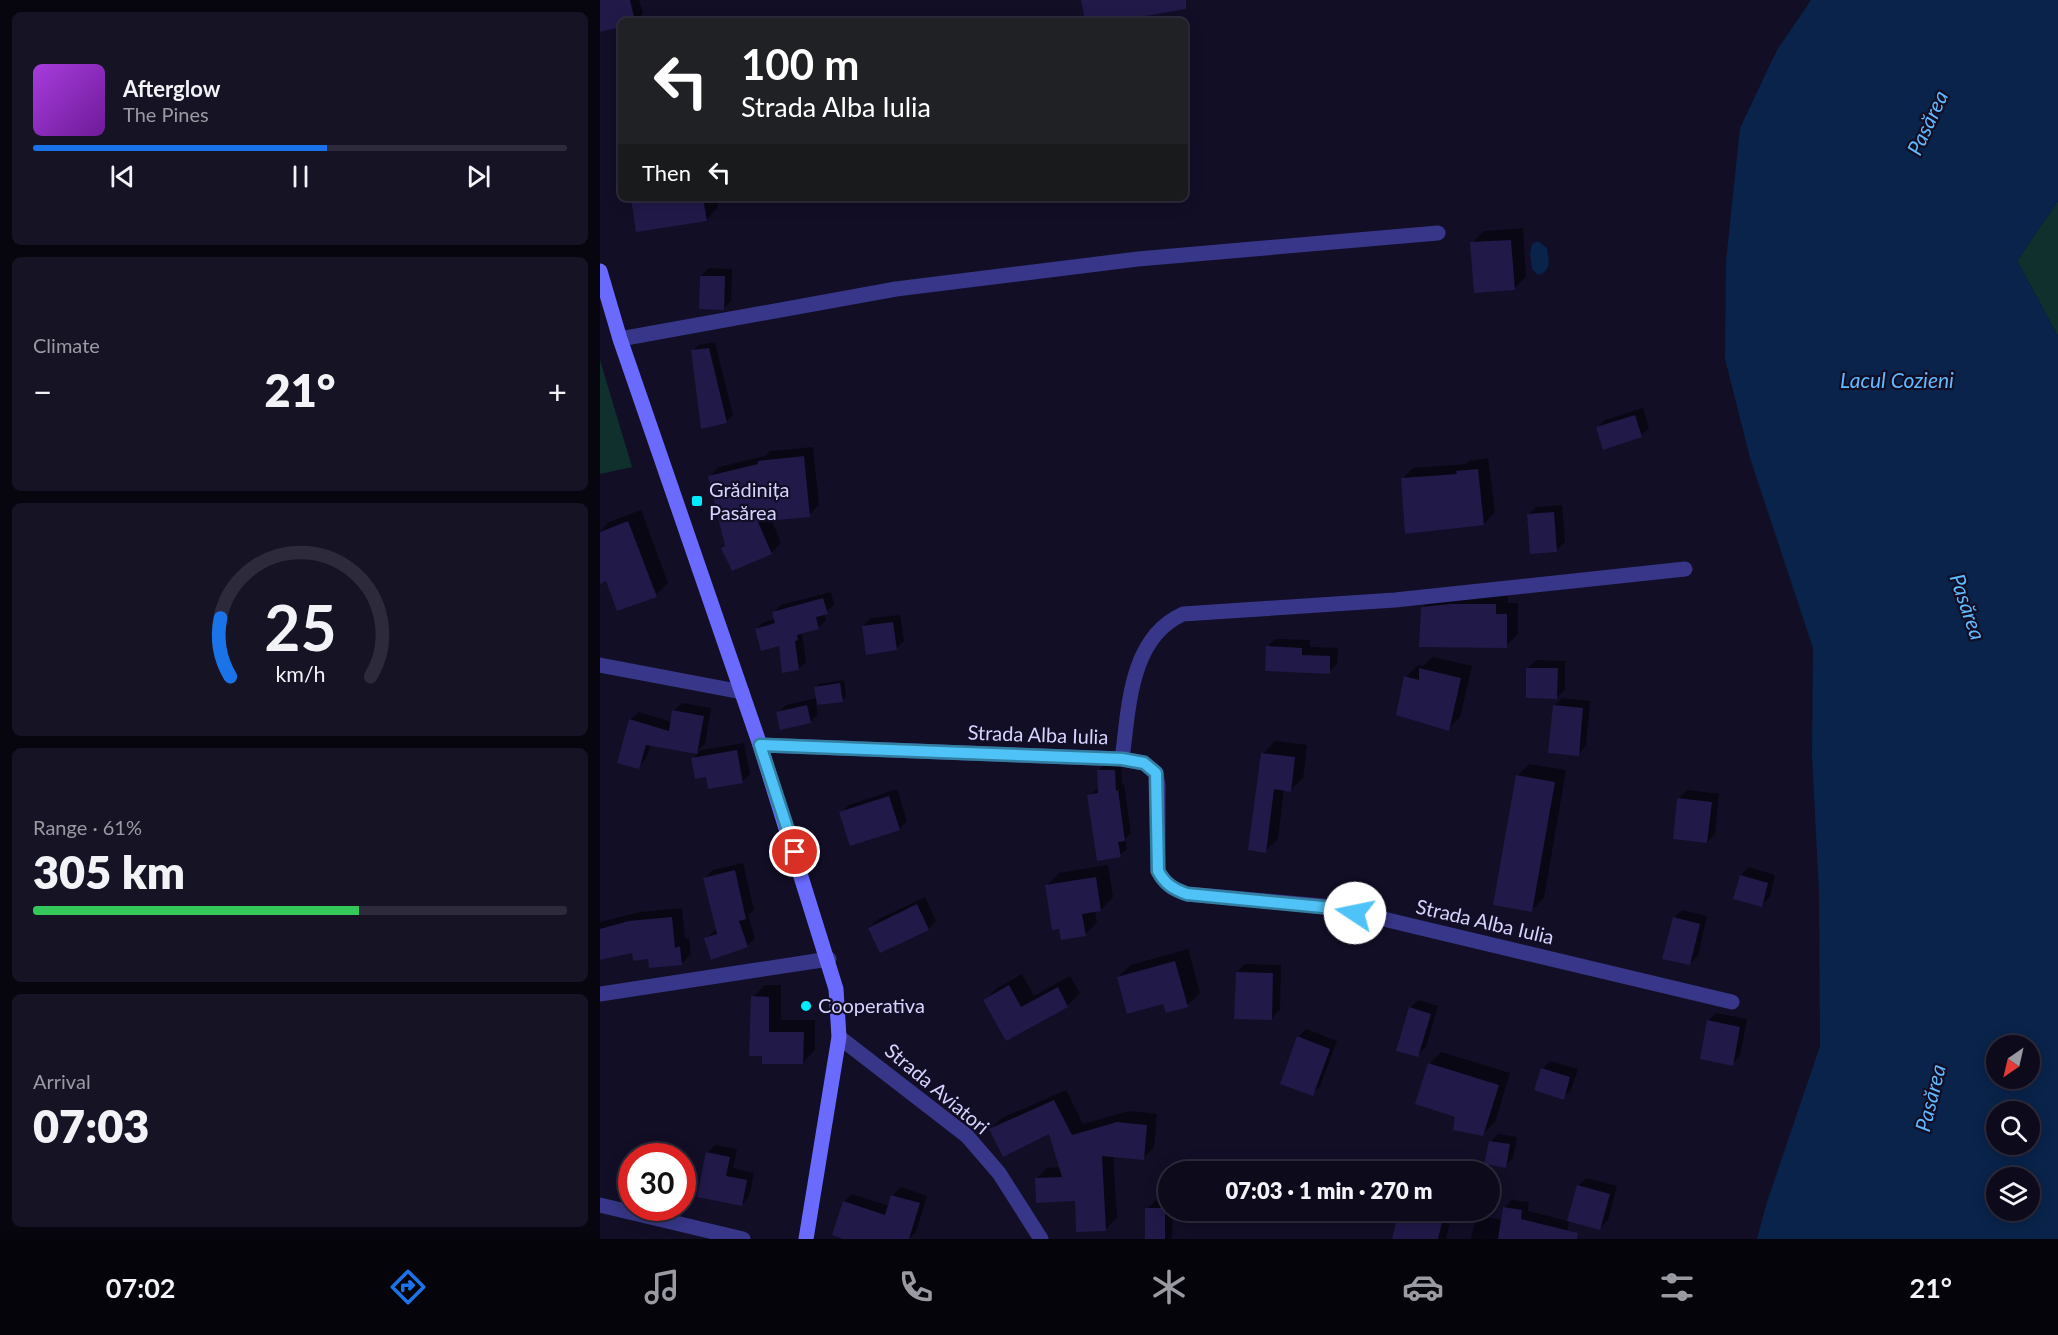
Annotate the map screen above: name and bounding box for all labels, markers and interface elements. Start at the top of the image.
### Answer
text: 100 m [741,39,859,89]
icon: left [642,42,720,120]
text: Afterglow [123,75,220,102]
water label: Pasărea [1901,86,1952,159]
text: Strada Alba Iulia [741,90,931,123]
text: The Pines [123,102,209,126]
icon: left [703,156,736,189]
text: Then [642,159,691,186]
icon: previous [106,160,139,193]
icon: pause [284,160,317,193]
icon: next [462,160,495,193]
text: Climate [33,333,100,357]
text: 21° [265,363,335,417]
water label: Lacul Cozieni [1840,367,1954,392]
text: − [33,371,52,411]
text: + [548,371,567,411]
place label: Grădinița Pasărea [709,477,790,524]
marker: Grădinița Pasărea [690,494,704,508]
water label: Pasărea [1945,570,1991,643]
text: 25 [264,589,336,664]
text: km/h [275,661,325,687]
street label: Strada Alba Iulia [967,720,1109,748]
text: Range · 61% [33,815,142,839]
pin [769,826,820,877]
icon: arrive [778,835,811,868]
text: 305 km [33,845,185,899]
position arrow [1323,881,1387,945]
street label: Strada Alba Iulia [1414,894,1556,949]
place label: Cooperativa [818,993,925,1017]
marker: Cooperativa [799,999,813,1013]
north arrow [1986,1035,2040,1089]
map controls [1986,1035,2040,1221]
street label: Strada Aviatori [881,1038,995,1139]
water label: Pasărea [1909,1061,1950,1134]
text: Arrival [33,1069,91,1093]
text: 07:03 [33,1099,149,1153]
button: search [1986,1101,2040,1155]
speed limit sign: 30 [618,1143,696,1221]
button: layers [1986,1167,2040,1221]
text: 07:03 · 1 min · 270 m [1226,1177,1432,1204]
icon: directions [387,1266,429,1308]
icon: music [641,1266,683,1308]
icon: phone [895,1266,937,1308]
icon: climate [1148,1266,1190,1308]
icon: car [1402,1266,1444,1308]
icon: filters [1656,1266,1698,1308]
text: 07:02 [106,1271,175,1304]
text: 21° [1909,1271,1952,1304]

